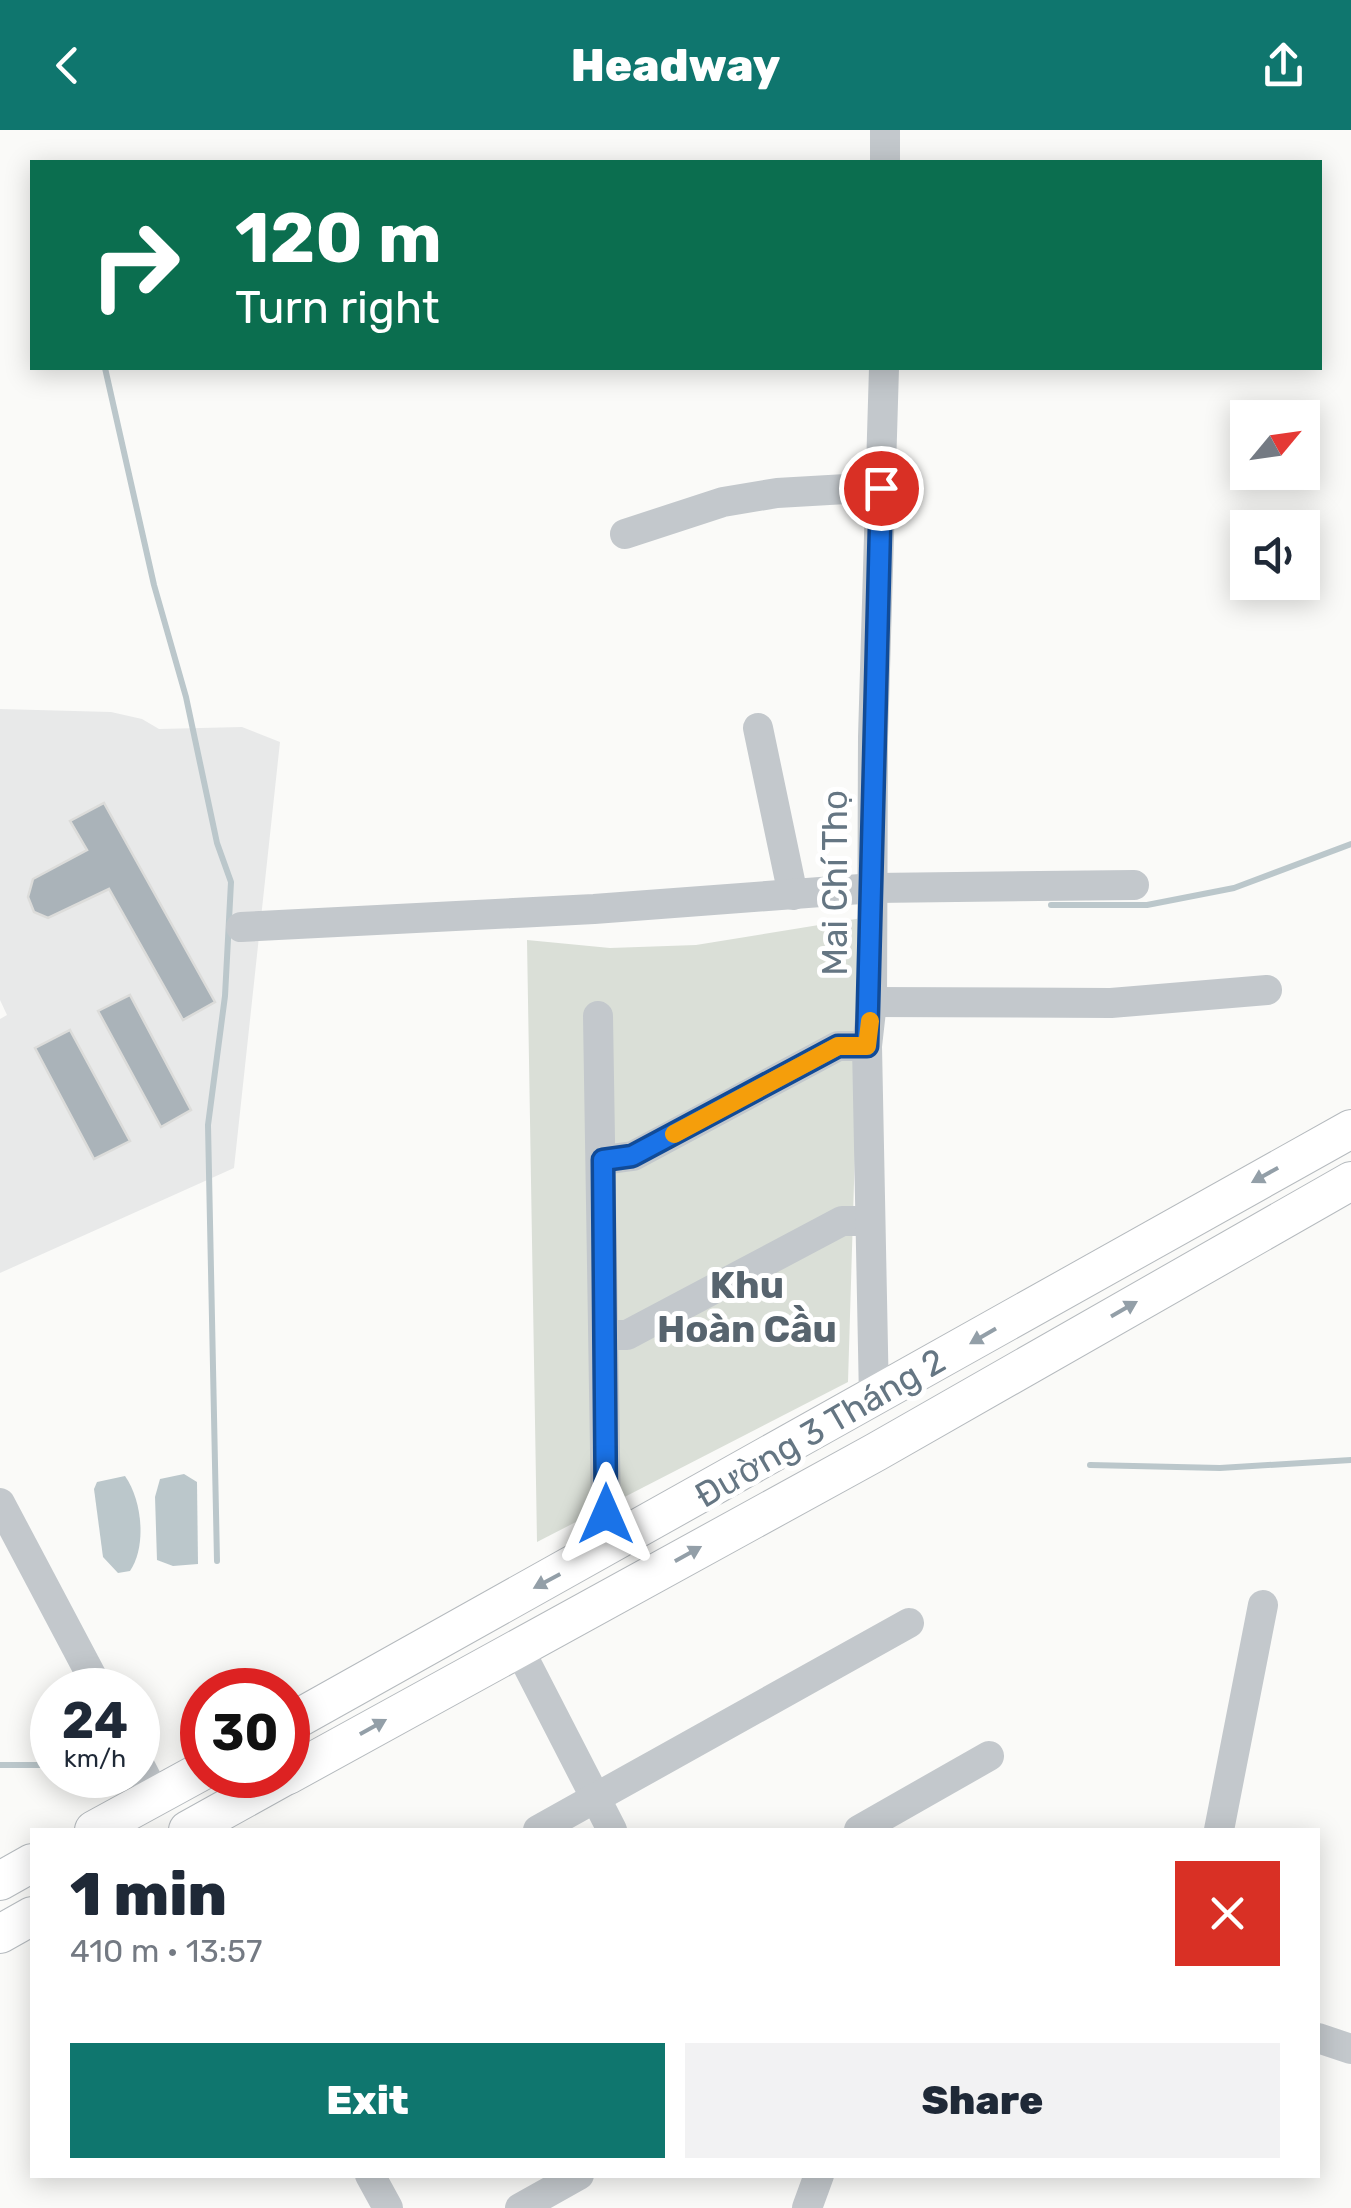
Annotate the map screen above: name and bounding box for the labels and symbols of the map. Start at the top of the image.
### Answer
north arrow [1230,400,1320,490]
pin [839,446,924,531]
street label: Mai Chí Thọ [814,790,856,976]
one-way arrow [1251,1167,1280,1184]
district label: Khu Hoàn Cầu [657,1262,837,1352]
one-way arrow [1110,1300,1138,1318]
one-way arrow [969,1327,997,1344]
street label: Đường 3 Tháng 2 [688,1339,952,1517]
position arrow [554,1462,658,1566]
one-way arrow [674,1546,703,1563]
one-way arrow [533,1572,562,1589]
speed limit sign: 30 [180,1668,310,1798]
one-way arrow [358,1719,387,1736]

